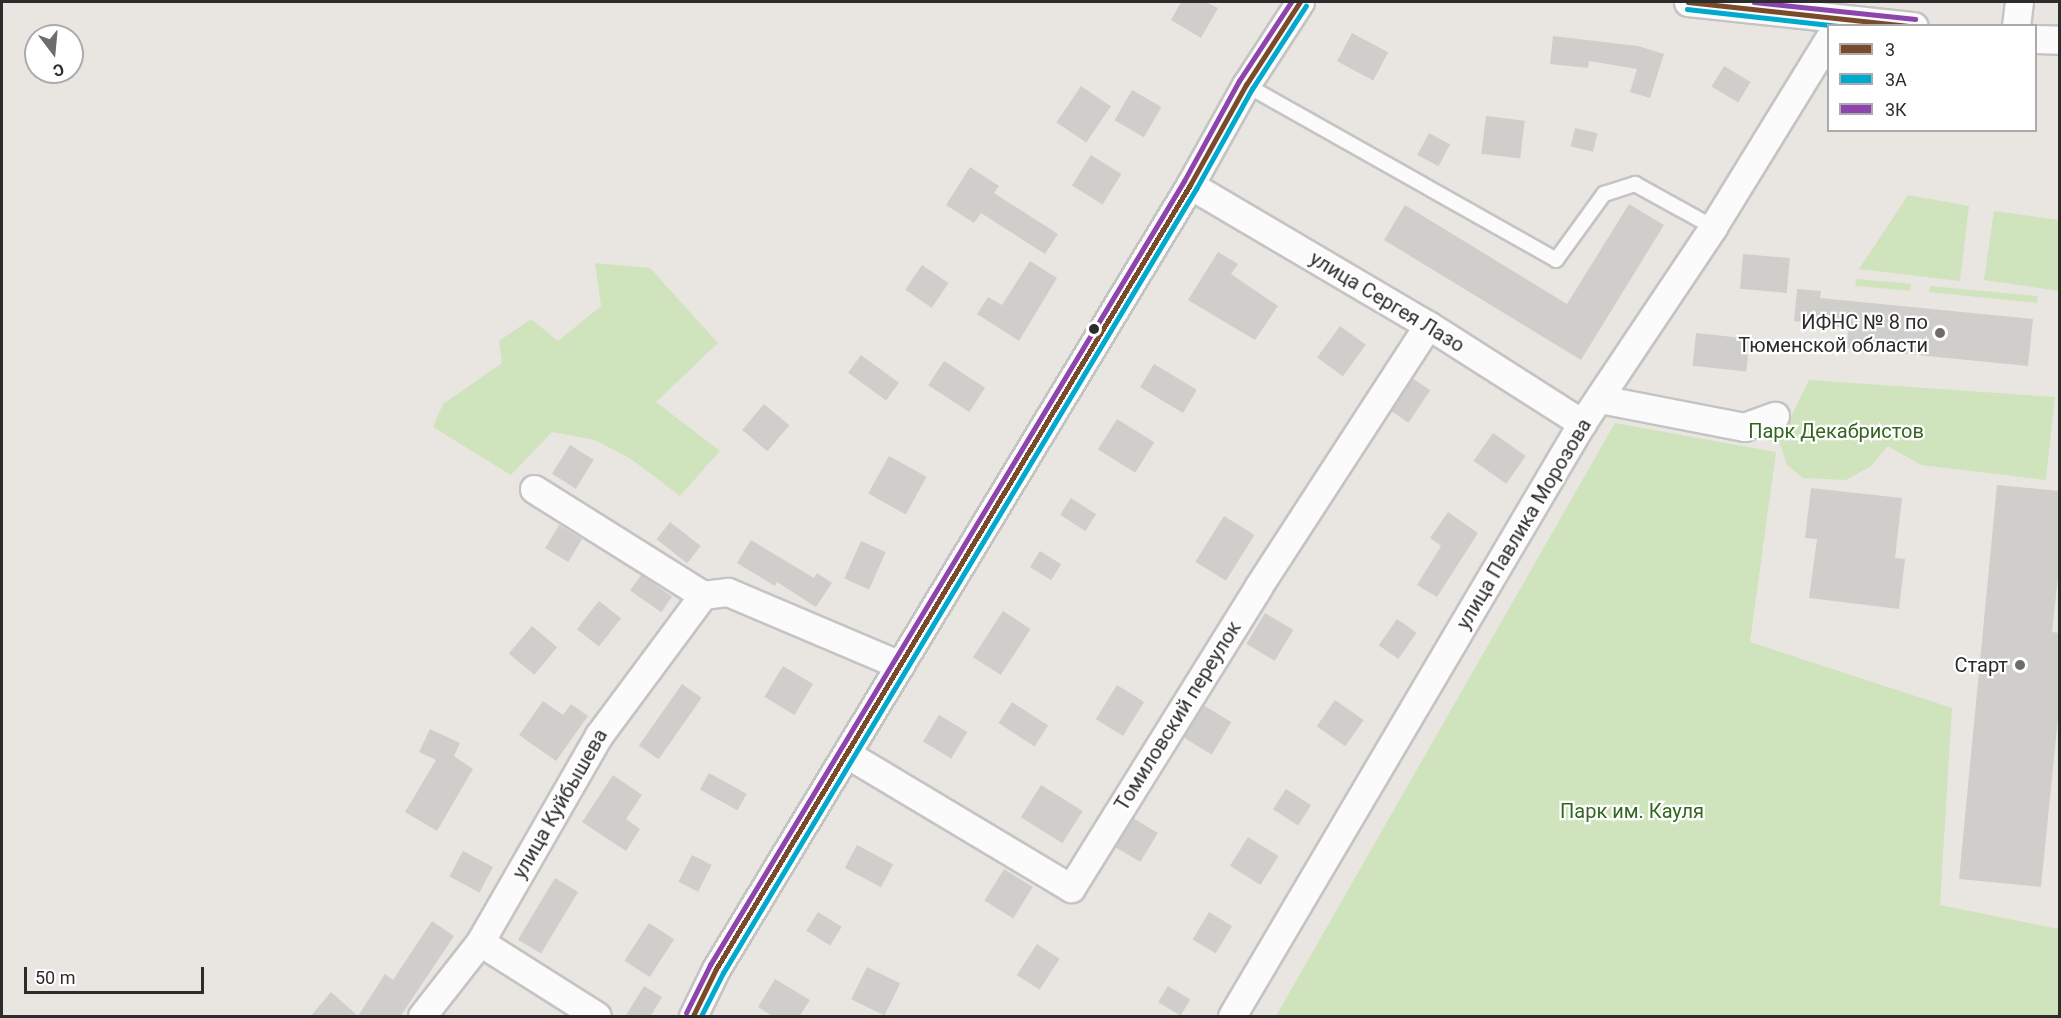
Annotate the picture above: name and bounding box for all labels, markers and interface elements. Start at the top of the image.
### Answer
north arrow [24,24,84,84]
legend [1827,24,2037,132]
text: 3 [1885,39,1895,60]
text: С [51,59,66,80]
text: 3А [1885,69,1907,90]
text: 3К [1885,99,1907,120]
street label: улица Сергея Лазо [1305,246,1469,358]
place label: ИФНС № 8 по Тюменской области [1738,310,1928,357]
unlabelled marker [1088,323,1100,335]
marker: ИФНС № 8 по Тюменской области [1933,326,1947,340]
street label: улица Павлика Морозова [1452,414,1596,634]
park label: Парк Декабристов [1748,419,1924,443]
street label: Томиловский переулок [1110,617,1246,815]
place label: Старт [1955,653,2008,677]
marker: Старт [2013,658,2027,672]
street label: улица Куйбышева [507,725,613,883]
park label: Парк им. Кауля [1560,799,1704,823]
scale bar [27,955,207,993]
text: 50 m [35,967,75,988]

